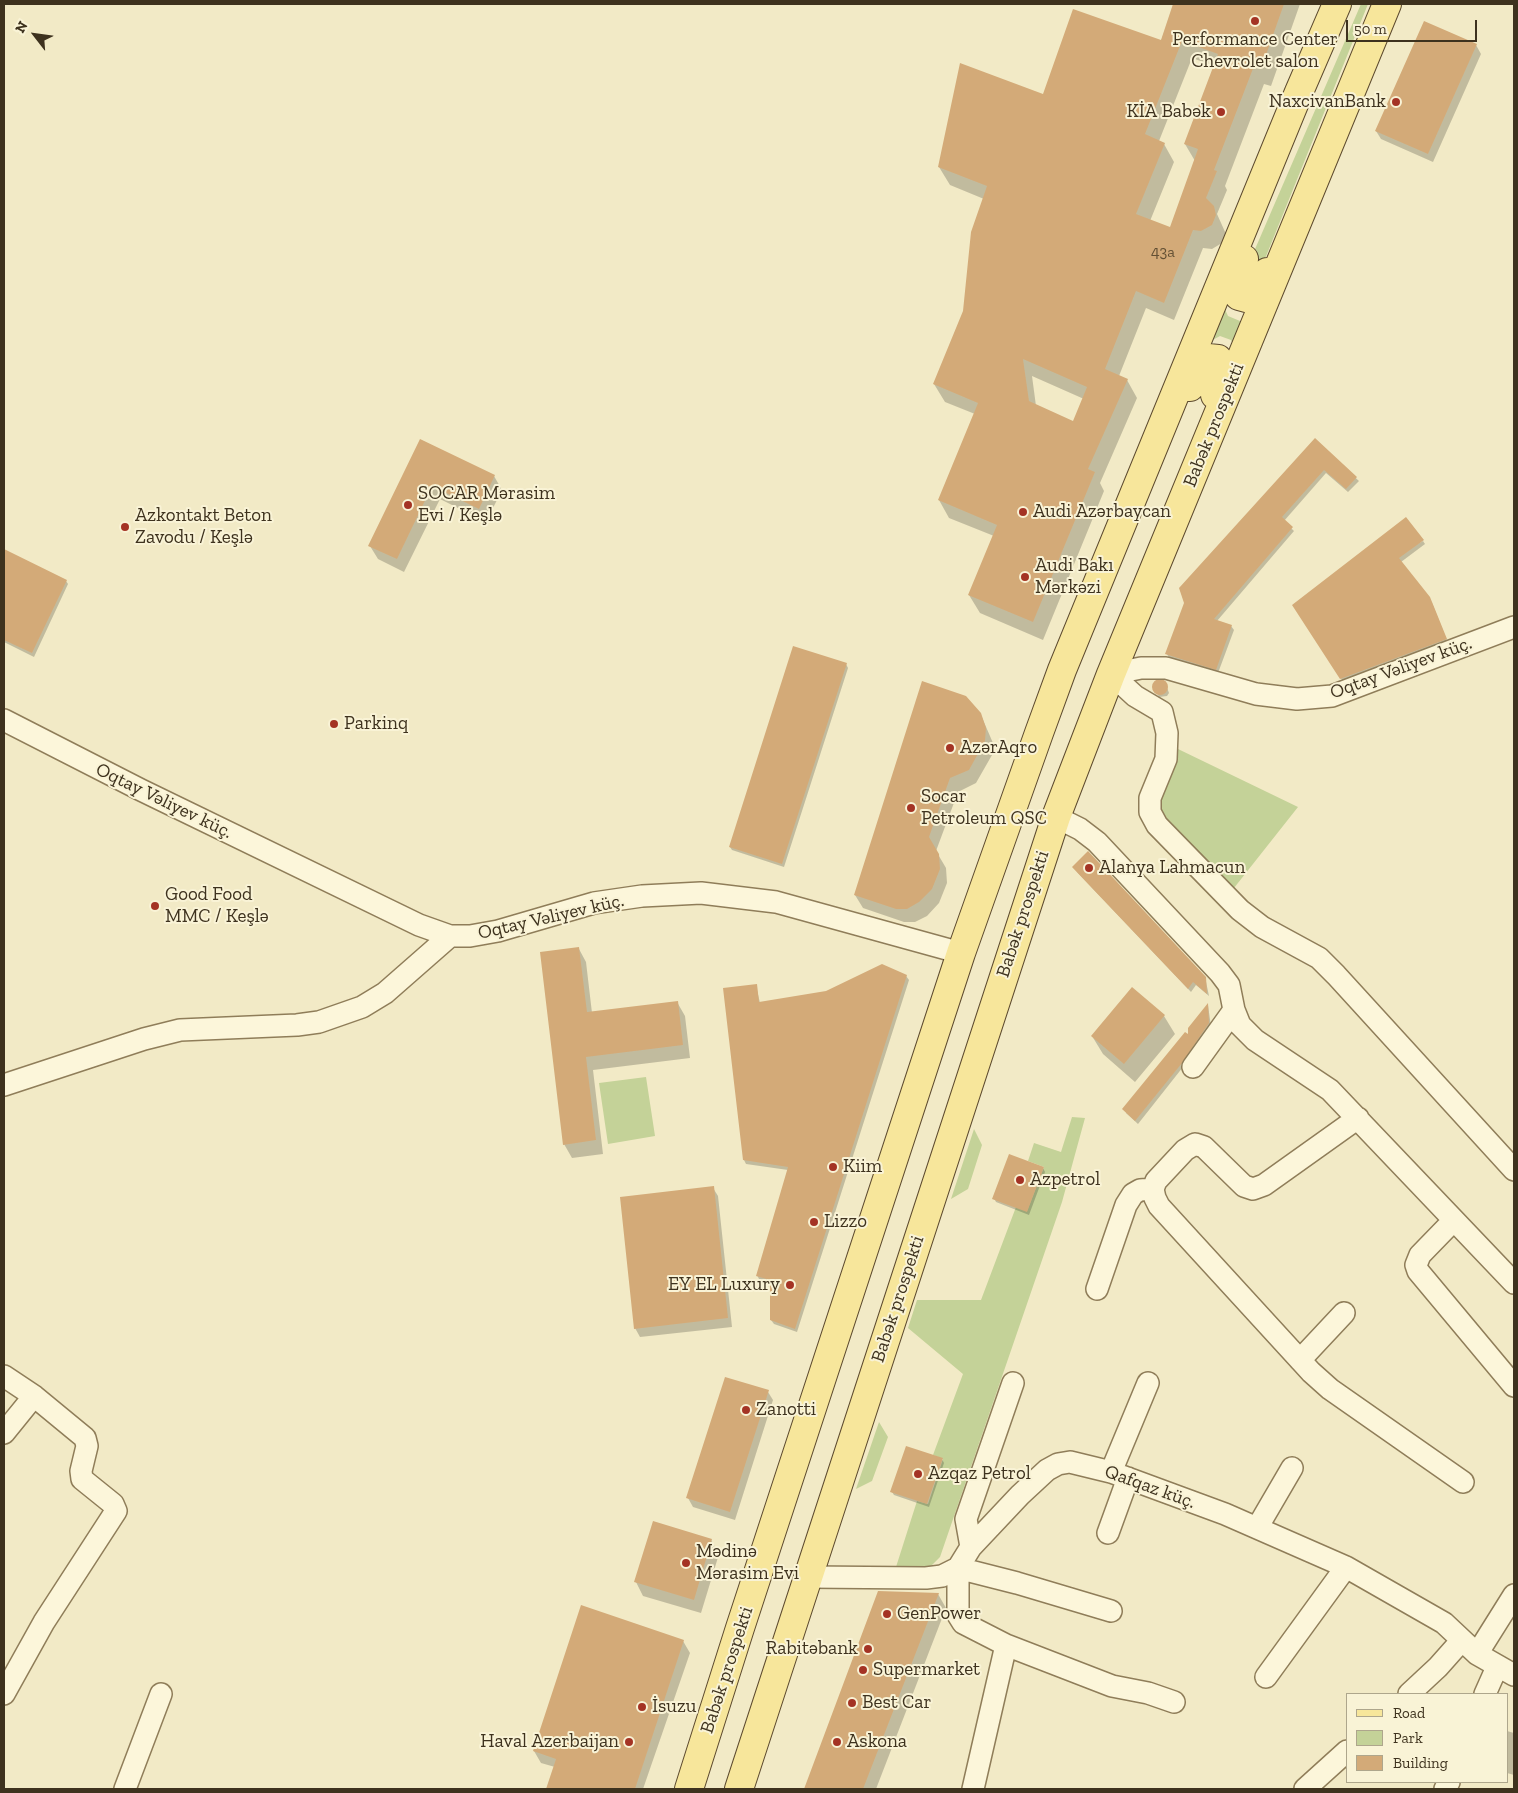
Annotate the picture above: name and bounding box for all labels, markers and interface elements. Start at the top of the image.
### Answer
north arrow [10,10,60,60]
scale bar [1348,10,1479,42]
marker: Performance Center Chevrolet salon [1249,15,1261,27]
text: N [12,18,32,36]
text: 50 m [1354,20,1387,38]
place label: Performance Center Chevrolet salon [1172,29,1338,73]
place label: NaxcivanBank [1269,91,1386,113]
marker: NaxcivanBank [1390,96,1402,108]
place label: KİA Babək [1126,101,1211,123]
marker: KİA Babək [1215,106,1227,118]
house number: 43a [1151,242,1175,262]
street label: Babək prospekti [1179,360,1249,490]
place label: SOCAR Mərasim Evi / Keşlə [418,483,555,527]
marker: SOCAR Mərasim Evi / Keşlə [402,499,414,511]
place label: Audi Azərbaycan [1033,501,1171,523]
place label: Azkontakt Beton Zavodu / Keşlə [135,505,272,549]
marker: Audi Azərbaycan [1017,506,1029,518]
marker: Azkontakt Beton Zavodu / Keşlə [119,521,131,533]
place label: Audi Bakı Mərkəzi [1035,555,1114,599]
marker: Audi Bakı Mərkəzi [1019,571,1031,583]
street label: Oqtay Vəliyev küç. [1327,632,1475,704]
place label: Parkinq [344,713,408,735]
marker: Parkinq [328,718,340,730]
place label: AzərAqro [960,737,1037,759]
marker: AzərAqro [944,742,956,754]
street label: Oqtay Vəliyev küç. [92,758,236,844]
place label: Socar Petroleum QSC [921,786,1047,830]
marker: Socar Petroleum QSC [905,802,917,814]
street label: Babək prospekti [992,848,1054,980]
place label: Alanya Lahmacun [1099,857,1245,879]
marker: Alanya Lahmacun [1083,862,1095,874]
place label: Good Food MMC / Keşlə [165,884,269,928]
street label: Oqtay Vəliyev küç. [476,889,626,945]
marker: Good Food MMC / Keşlə [149,900,161,912]
place label: Kiim [843,1156,882,1178]
marker: Kiim [827,1161,839,1173]
place label: Azpetrol [1030,1169,1100,1191]
marker: Azpetrol [1014,1174,1026,1186]
place label: Lizzo [824,1211,867,1233]
marker: Lizzo [808,1216,820,1228]
street label: Babək prospekti [867,1233,929,1365]
place label: EY EL Luxury [668,1274,780,1296]
marker: EY EL Luxury [784,1279,796,1291]
place label: Zanotti [756,1399,816,1421]
marker: Zanotti [740,1404,752,1416]
street label: Qafqaz küç. [1102,1460,1198,1514]
place label: Azqaz Petrol [928,1463,1031,1485]
marker: Azqaz Petrol [912,1468,924,1480]
place label: Mədinə Mərasim Evi [696,1541,799,1585]
marker: Mədinə Mərasim Evi [680,1557,692,1569]
place label: GenPower [897,1603,981,1625]
street label: Babək prospekti [696,1604,758,1736]
marker: GenPower [881,1608,893,1620]
place label: Rabitəbank [766,1638,858,1660]
marker: Rabitəbank [862,1643,874,1655]
place label: Supermarket [873,1659,980,1681]
marker: Supermarket [857,1664,869,1676]
place label: Best Car [862,1692,932,1714]
legend [1346,1693,1508,1783]
place label: İsuzu [652,1696,696,1718]
marker: Best Car [846,1697,858,1709]
marker: İsuzu [636,1701,648,1713]
text: Road [1393,1704,1425,1722]
text: Park [1393,1729,1423,1747]
place label: Haval Azerbaijan [480,1731,619,1753]
place label: Askona [847,1731,907,1753]
marker: Haval Azerbaijan [623,1736,635,1748]
marker: Askona [831,1736,843,1748]
text: Building [1393,1754,1448,1772]

